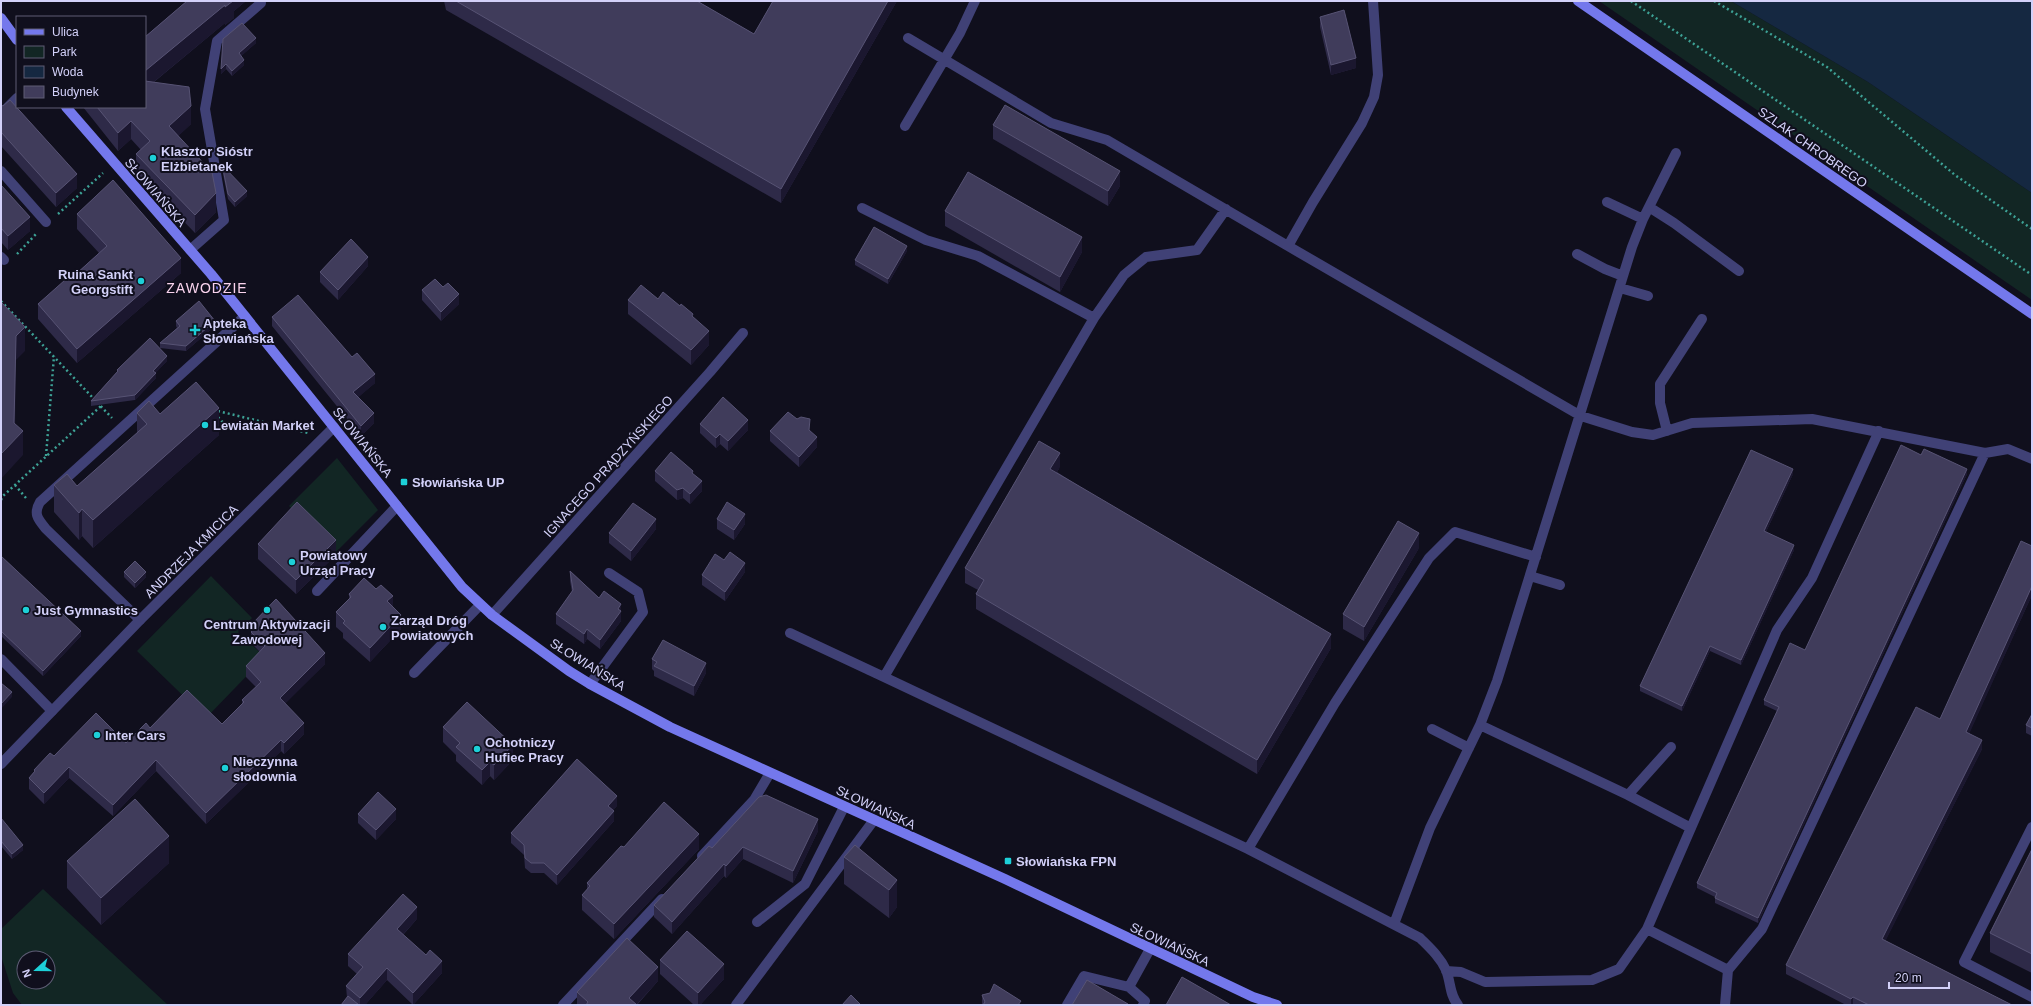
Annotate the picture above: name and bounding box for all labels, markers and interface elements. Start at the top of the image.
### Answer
legend [16,16,146,108]
text: Ulica [52,25,79,39]
text: Park [52,45,78,59]
text: Woda [52,65,83,79]
text: Budynek [52,85,100,99]
street label: SZLAK CHROBREGO [1755,104,1870,191]
place label: Klasztor Sióstr Elżbietanek [161,144,253,174]
marker: Klasztor Sióstr Elżbietanek [148,153,158,163]
street label: SŁOWIAŃSKA [122,155,190,230]
place label: Ruina Sankt Georgstift [58,267,134,297]
marker: Ruina Sankt Georgstift [136,276,146,286]
district label: ZAWODZIE [166,280,248,296]
place label: Apteka Słowiańska [203,316,275,346]
marker: Apteka Słowiańska [190,325,200,335]
street label: IGNACEGO PRĄDZYŃSKIEGO [541,392,676,540]
street label: SŁOWIAŃSKA [330,404,396,481]
place label: Lewiatan Market [213,418,315,433]
marker: Lewiatan Market [200,420,210,430]
place label: Słowiańska UP [412,475,505,490]
marker: Słowiańska UP [399,477,409,487]
street label: ANDRZEJA KMICICA [142,501,241,601]
place label: Powiatowy Urząd Pracy [300,548,376,578]
marker: Powiatowy Urząd Pracy [287,557,297,567]
place label: Just Gymnastics [34,603,138,618]
marker: Just Gymnastics [21,605,31,615]
marker: Centrum Aktywizacji Zawodowej [262,605,272,615]
place label: Zarząd Dróg Powiatowych [391,613,473,643]
place label: Centrum Aktywizacji Zawodowej [204,617,330,647]
marker: Zarząd Dróg Powiatowych [378,622,388,632]
street label: SŁOWIAŃSKA [547,635,628,694]
place label: Inter Cars [105,728,166,743]
marker: Inter Cars [92,730,102,740]
place label: Ochotniczy Hufiec Pracy [485,735,565,765]
marker: Ochotniczy Hufiec Pracy [472,744,482,754]
place label: Nieczynna słodownia [233,754,298,784]
marker: Nieczynna słodownia [220,763,230,773]
street label: SŁOWIAŃSKA [834,782,918,833]
place label: Słowiańska FPN [1016,854,1116,869]
marker: Słowiańska FPN [1003,856,1013,866]
street label: SŁOWIAŃSKA [1128,919,1212,970]
north arrow [16,950,56,990]
scale bar [1889,964,1949,990]
text: N [20,968,34,979]
text: 20 m [1895,971,1922,985]

